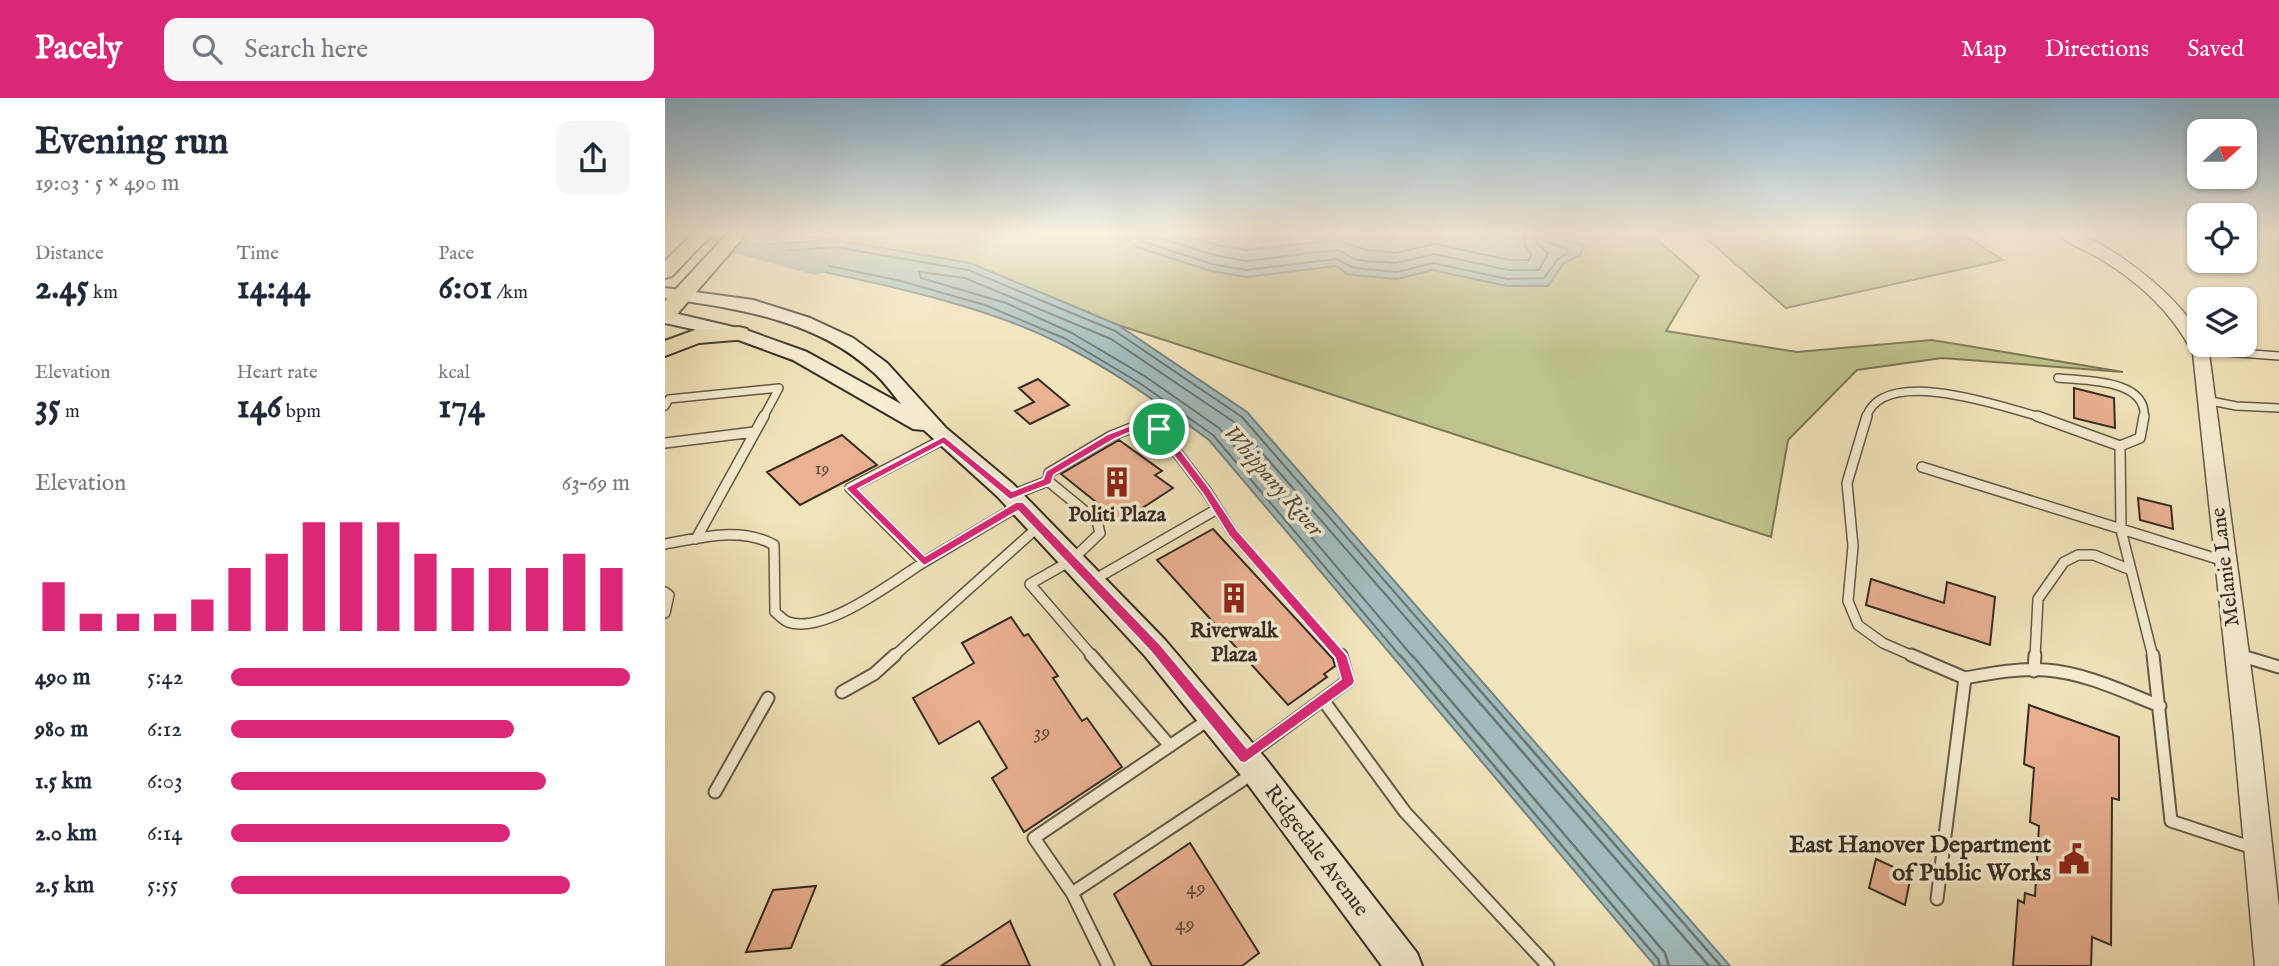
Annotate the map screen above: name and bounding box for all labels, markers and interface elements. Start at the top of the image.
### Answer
search box [164,18,654,81]
text: Pacely [35,28,122,70]
icon: search [188,30,226,68]
text: Search here [244,33,368,66]
text: Map [1961,34,2007,65]
text: Directions [2045,34,2149,65]
text: Saved [2187,34,2244,65]
text: Evening run [35,119,229,167]
north arrow [2187,119,2257,189]
map controls [2187,119,2257,357]
button: share [556,121,630,195]
text: 19:03 · 5 × 490 m [35,169,179,198]
button: locate [2187,203,2257,273]
text: Distance [35,242,104,266]
text: Time [237,242,279,266]
text: Pace [438,242,474,266]
text: 2.45 [35,266,89,311]
text: 14:44 [237,266,310,311]
text: 6:01 [438,266,492,311]
text: km [89,281,118,305]
text: /km [492,281,528,305]
button: layers [2187,287,2257,357]
text: Elevation [35,361,110,385]
text: Heart rate [237,361,318,385]
text: kcal [438,361,470,385]
text: 35 [35,385,61,430]
text: 146 [237,385,282,430]
text: 174 [438,385,485,430]
pin [1129,399,1189,459]
text: m [61,400,80,424]
text: bpm [282,400,321,424]
icon: arrive [1140,410,1178,448]
water label: Whippany River [1217,419,1330,544]
house number: 19 [815,458,829,481]
building icon: Politi Plaza [1100,465,1134,499]
text: Elevation [35,469,126,498]
text: 63–69 m [561,469,630,498]
place label: Politi Plaza [1068,502,1167,529]
street label: Melanie Lane [2205,506,2247,628]
building icon: Riverwalk Plaza [1217,581,1251,615]
place label: Riverwalk Plaza [1190,618,1279,669]
text: 490 m [35,663,90,692]
text: 5:42 [147,663,183,692]
text: 980 m [35,715,88,744]
text: 6:12 [147,715,182,744]
house number: 39 [1033,719,1051,746]
text: 1.5 km [35,767,92,796]
text: 6:03 [147,767,183,796]
street label: Ridgedale Avenue [1258,780,1375,922]
text: 2.0 km [35,819,97,848]
text: 6:14 [147,819,183,848]
place label: East Hanover Department of Public Works [1789,830,2052,889]
public building icon: East Hanover Department of Public Works [2057,842,2091,876]
text: 2.5 km [35,871,94,900]
text: 5:55 [147,871,178,900]
house number: 49 [1186,875,1206,902]
house number: 49 [1175,911,1195,938]

